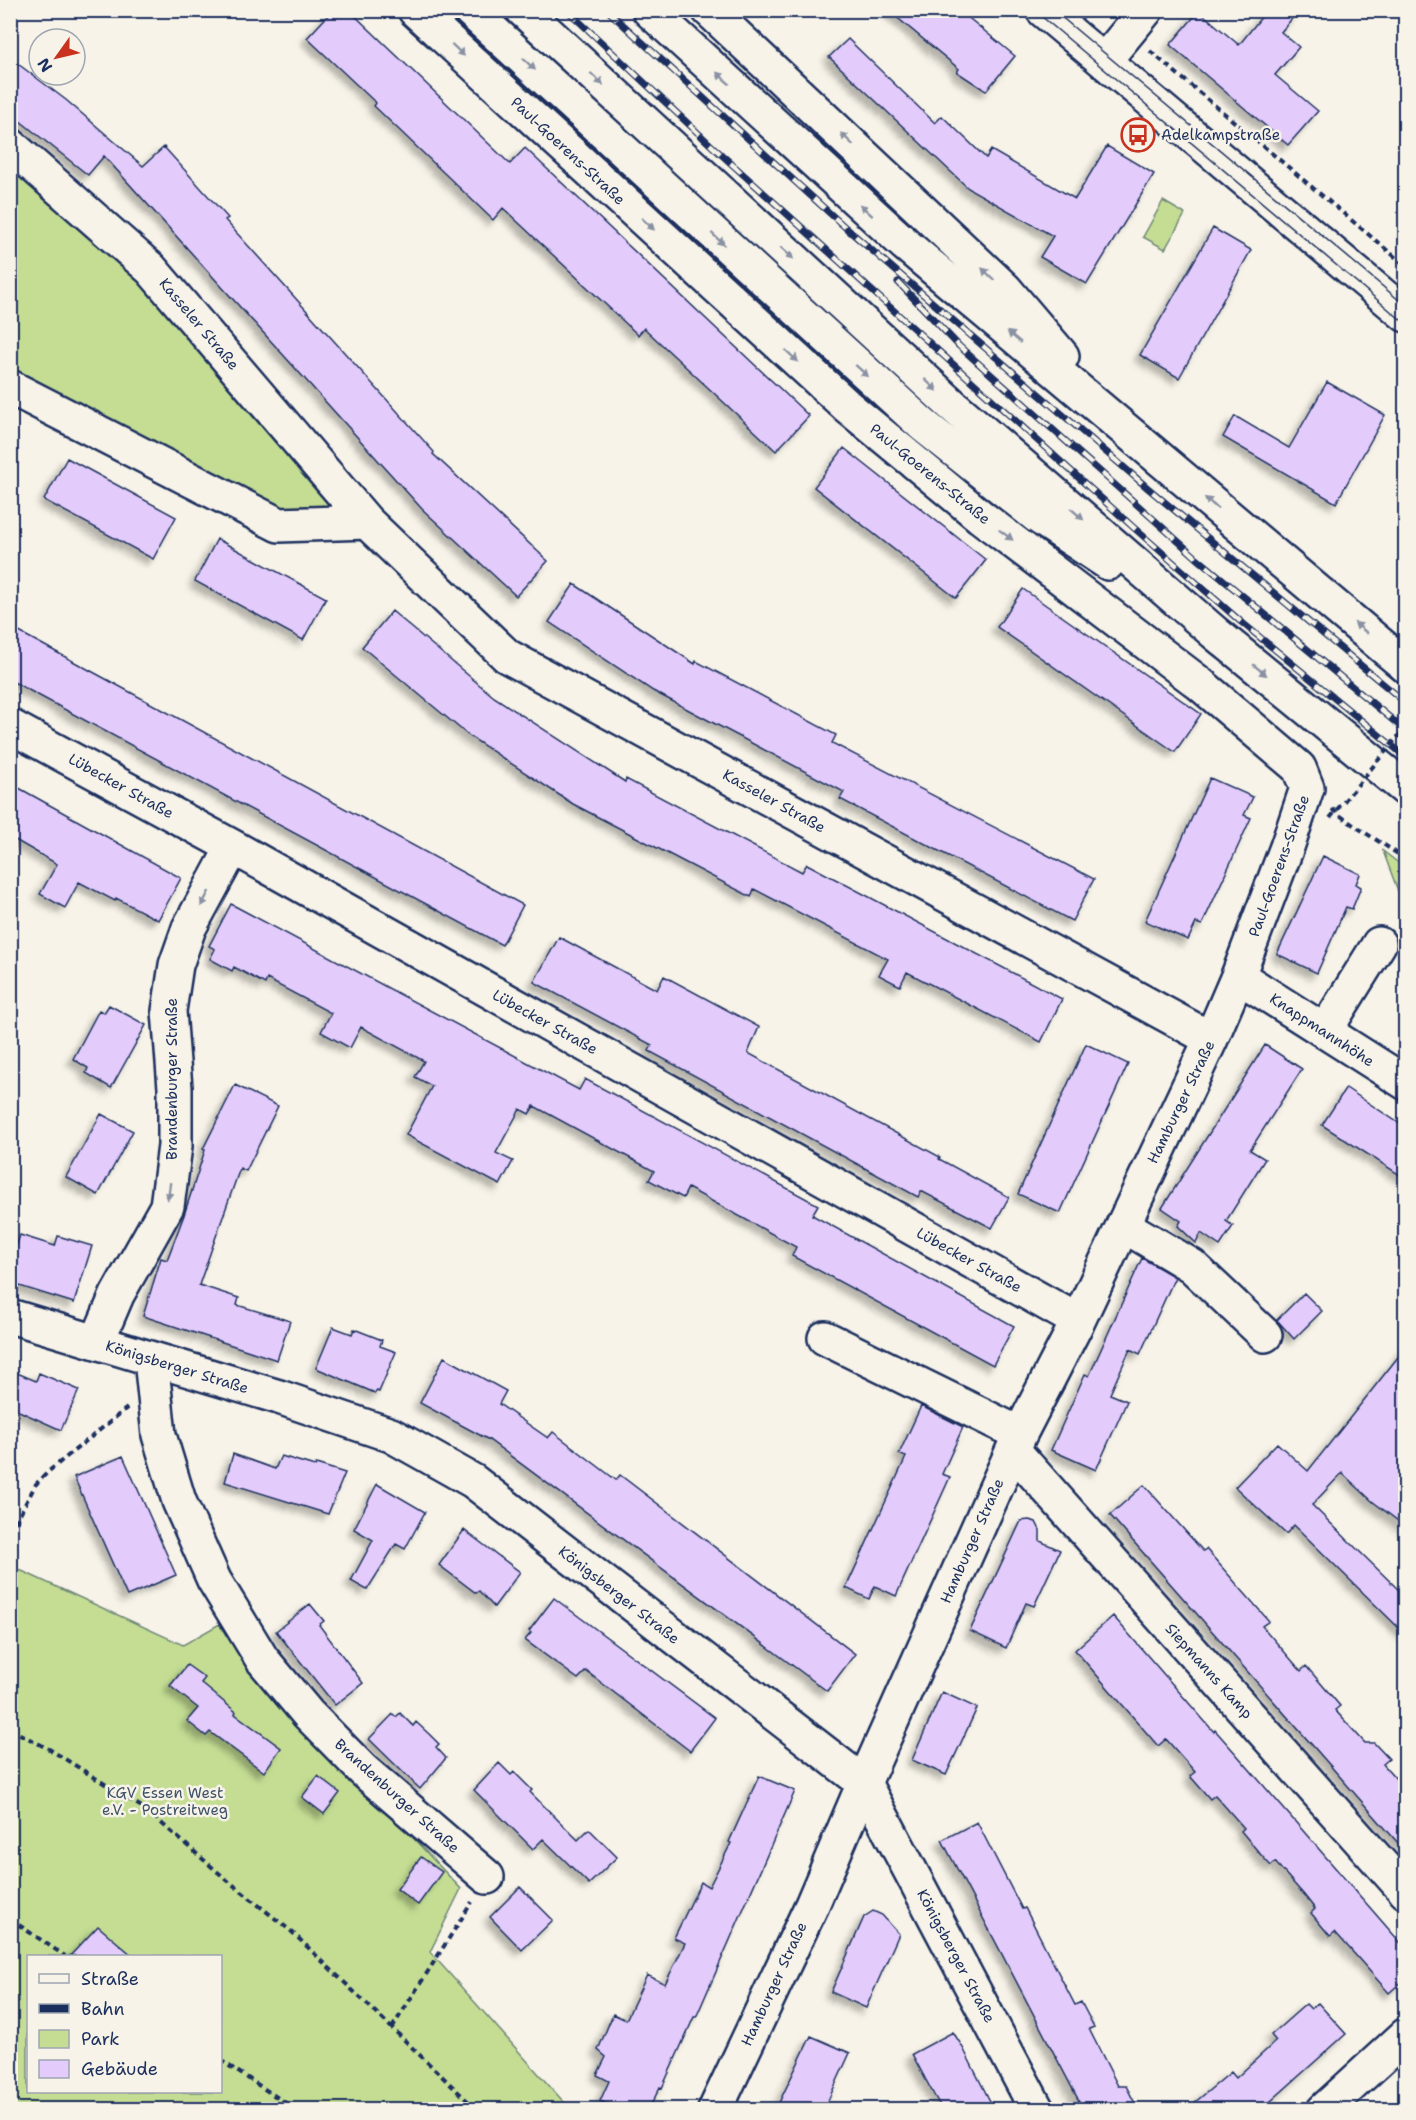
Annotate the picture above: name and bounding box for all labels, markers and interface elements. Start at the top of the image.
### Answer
north arrow [27,27,87,87]
one-way arrow [450,43,465,56]
text: N [33,54,57,76]
one-way arrow [521,57,536,71]
one-way arrow [590,71,604,85]
one-way arrow [715,71,730,85]
street label: Paul-Goerens-Straße [506,93,630,209]
bus stop icon: Adelkampstraße [1120,117,1156,153]
place label: Adelkampstraße [1161,125,1280,145]
one-way arrow [840,132,855,146]
one-way arrow [860,203,874,217]
one-way arrow [641,217,656,231]
one-way arrow [711,232,726,246]
one-way arrow [779,246,794,259]
one-way arrow [982,267,996,281]
street label: Kasseler Straße [155,274,243,374]
one-way arrow [1007,331,1022,344]
one-way arrow [784,349,799,362]
one-way arrow [855,364,870,378]
one-way arrow [923,378,938,392]
street label: Paul-Goerens-Straße [866,419,994,529]
one-way arrow [1204,497,1219,510]
one-way arrow [1069,507,1084,520]
one-way arrow [998,529,1013,541]
one-way arrow [1353,622,1369,635]
one-way arrow [1252,664,1268,677]
street label: Lübecker Straße [65,749,177,823]
street label: Kasseler Straße [719,765,829,837]
street label: Paul-Goerens-Straße [1244,792,1314,940]
one-way arrow [200,891,210,908]
street label: Lübecker Straße [489,985,601,1059]
street label: Knappmannhöhe [1266,989,1378,1071]
street label: Brandenburger Straße [162,998,182,1160]
street label: Hamburger Straße [1142,1037,1220,1167]
one-way arrow [164,1182,173,1201]
street label: Lübecker Straße [913,1223,1025,1297]
street label: Königsberger Straße [103,1336,251,1398]
street label: Hamburger Straße [935,1475,1009,1607]
street label: Königsberger Straße [554,1541,684,1649]
street label: Siepmanns Kamp [1161,1619,1257,1723]
street label: Brandenburger Straße [330,1734,464,1858]
park label: KGV Essen West e.V. - Postreitweg [102,1783,228,1820]
street label: Königsberger Straße [912,1886,1000,2026]
street label: Hamburger Straße [736,1919,812,2049]
legend [27,1955,222,2093]
text: Straße [81,1967,139,1991]
text: Bahn [81,1997,125,2021]
text: Park [81,2027,120,2051]
text: Gebäude [81,2057,158,2081]

